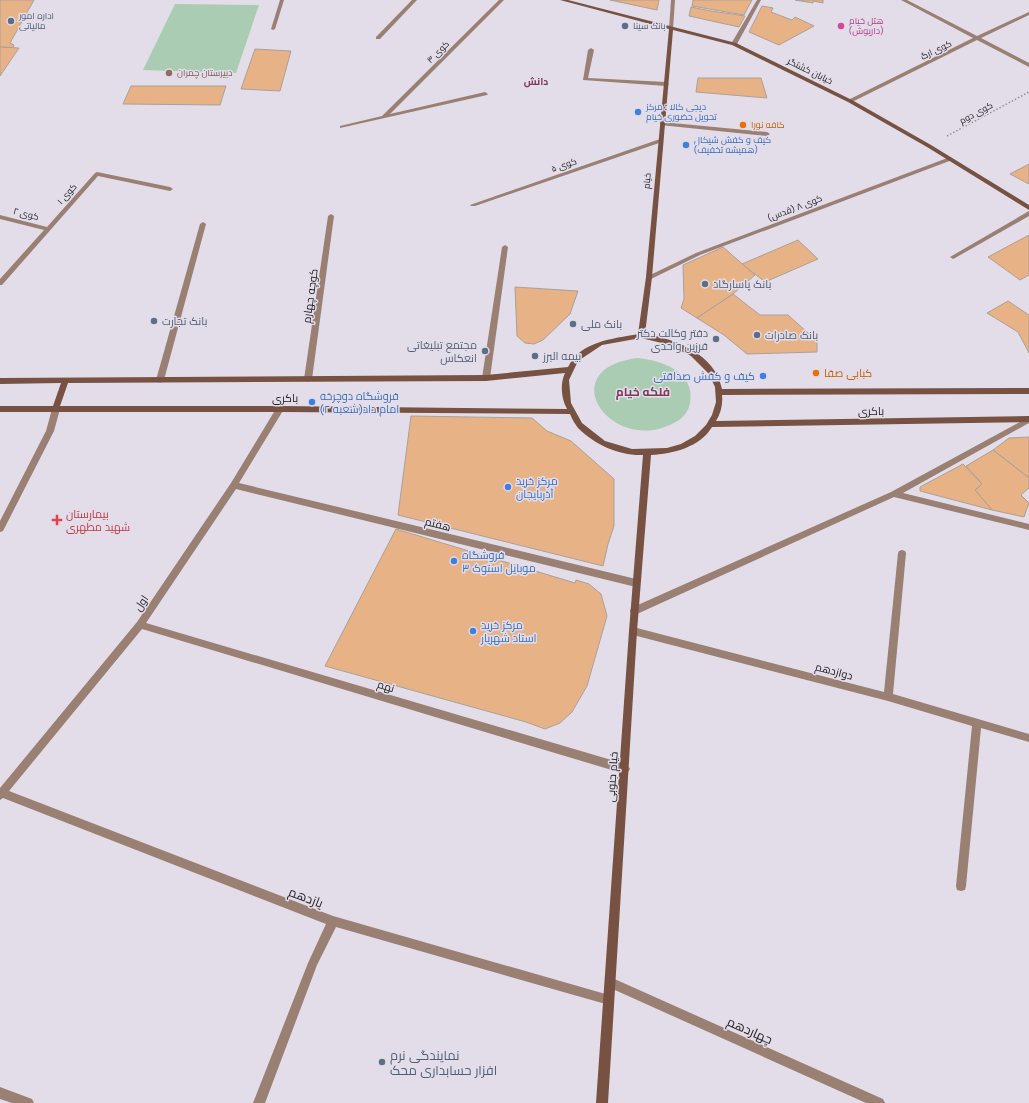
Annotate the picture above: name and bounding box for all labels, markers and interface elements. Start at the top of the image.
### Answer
place label: اداره امور مالیاتی [18,10,54,32]
place label: هتل خیام (داریوش) [849,15,883,37]
marker: اداره امور مالیاتی [6,16,16,26]
place label: بانک سینا [633,20,666,32]
marker: بانک سینا [620,21,630,31]
marker: هتل خیام (داریوش) [836,21,846,31]
street label: کوی ارگ [918,37,954,63]
street label: کوی ۳ [424,38,452,66]
street label: خیابان کشتگر [785,54,835,87]
place label: دبیرستان چمران [177,67,232,79]
marker: دبیرستان چمران [164,68,174,78]
district label: دانش [524,75,548,88]
street label: کوی دوم [957,99,995,127]
place label: دیجی کالا : مرکز تحویل حضوری خیام [645,101,717,123]
marker: دیجی کالا : مرکز تحویل حضوری خیام [633,107,643,117]
place label: کافه نورا [751,119,785,131]
marker: کافه نورا [738,120,748,130]
place label: کیف و کفش شیکال (همیشه تخفیف) [694,134,771,156]
marker: کیف و کفش شیکال (همیشه تخفیف) [681,140,691,150]
street label: کوی ۵ [550,155,578,175]
street label: خیام [640,173,654,189]
street label: کوی ۱ [54,181,80,207]
street label: کوی ۸ (قدس) [766,192,824,224]
street label: کوی ۲ [12,205,40,223]
street label: کوچه چهارم [299,268,322,324]
place label: بانک پاسارگاد [713,277,771,291]
marker: بانک پاسارگاد [700,279,710,289]
place label: بانک تجارت [162,314,207,328]
marker: بانک تجارت [149,316,159,326]
place label: بانک ملی [581,317,622,331]
marker: بانک ملی [568,319,578,329]
place label: دفتر وکالت دکتر فرزین واحدی [636,326,708,353]
place label: بانک صادرات [765,328,818,342]
marker: بانک صادرات [752,330,762,340]
marker: دفتر وکالت دکتر فرزین واحدی [711,334,721,344]
place label: مجتمع تبلیغاتی انعکاس [407,338,477,365]
marker: مجتمع تبلیغاتی انعکاس [480,346,490,356]
place label: بیمه البرز [542,349,581,363]
marker: بیمه البرز [530,351,540,361]
place label: کبابی صفا [824,366,872,380]
marker: کبابی صفا [811,368,821,378]
place label: کیف و کفش صداقتی [653,369,755,383]
marker: کیف و کفش صداقتی [758,371,768,381]
district label: فلکه خیام [616,384,670,400]
place label: فروشگاه دوچرخه امام داد(شعبه ۲) [320,389,399,417]
street label: باکری [272,391,298,405]
marker: فروشگاه دوچرخه امام داد(شعبه ۲) [307,397,317,407]
street label: باکری [858,404,884,418]
place label: مرکز خرید آذربایجان [516,474,558,501]
marker: مرکز خرید آذربایجان [503,482,513,492]
place label: بیمارستان شهید مطهری [66,507,130,534]
marker: بیمارستان شهید مطهری [51,514,63,526]
street label: هفتم [423,514,452,535]
place label: فروشگاه موبایل استوک ۳ [462,548,536,575]
marker: فروشگاه موبایل استوک ۳ [449,556,459,566]
street label: اول [131,592,151,614]
place label: مرکز خرید استاد شهریار [480,618,537,645]
marker: مرکز خرید استاد شهریار [468,626,478,636]
street label: دوازدهم [813,659,854,684]
street label: نهم [375,677,396,696]
street label: خیام جنوبی [603,751,622,803]
street label: یازدهم [286,883,326,913]
street label: چهاردهم [724,1013,775,1049]
place label: نمایندگی نرم افزار حسابداری محک [390,1047,497,1079]
marker: نمایندگی نرم افزار حسابداری محک [377,1057,387,1067]

